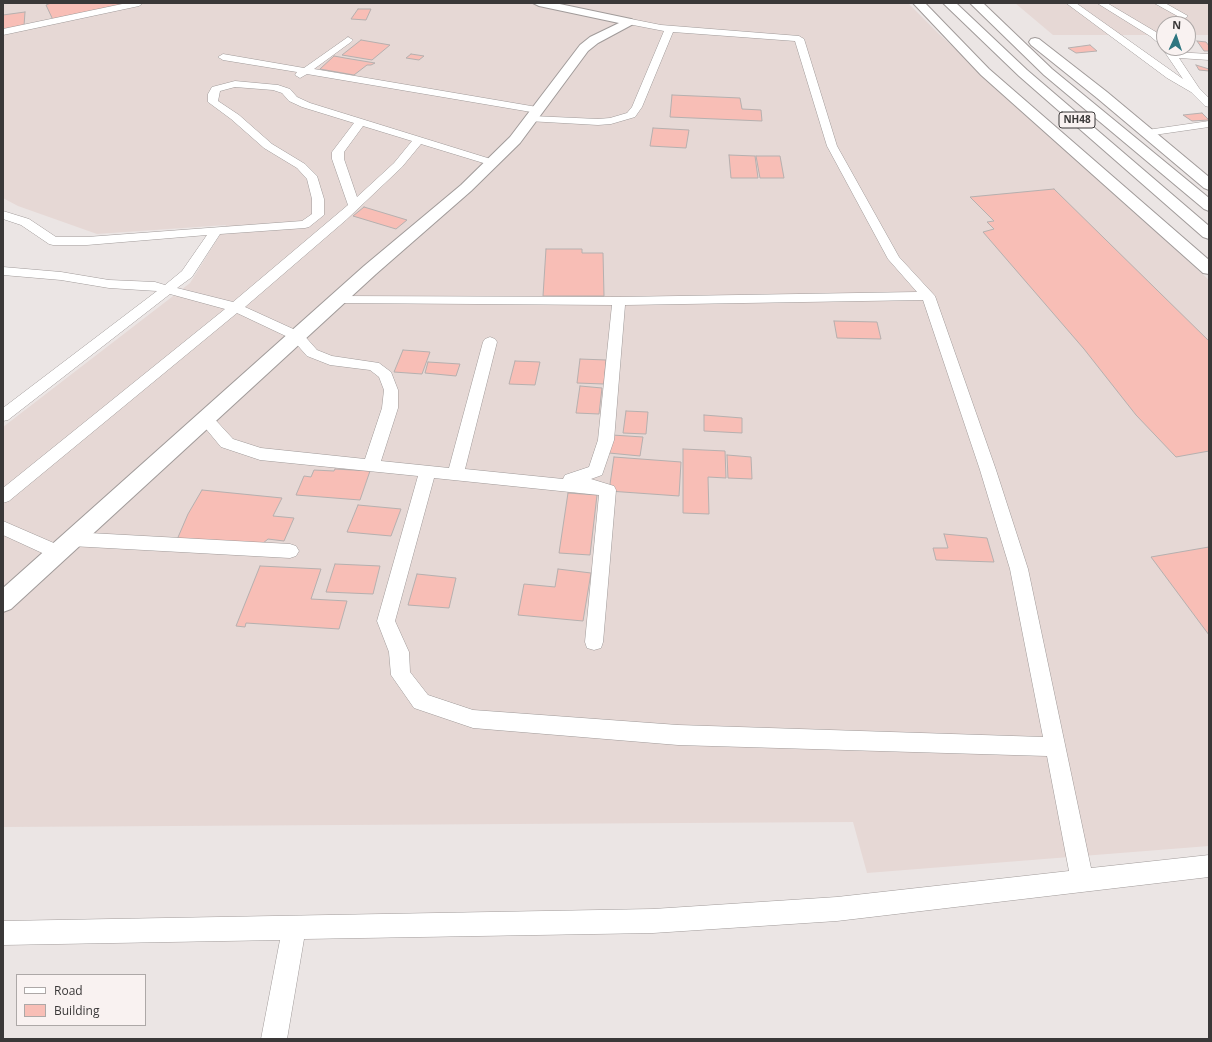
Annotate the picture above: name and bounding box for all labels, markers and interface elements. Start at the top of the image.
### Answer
north arrow [1156,16,1196,56]
text: N [1172,17,1181,32]
road number: NH48 [1059,112,1095,128]
legend [16,974,146,1026]
text: Road [54,982,83,999]
text: Building [54,1002,99,1019]

